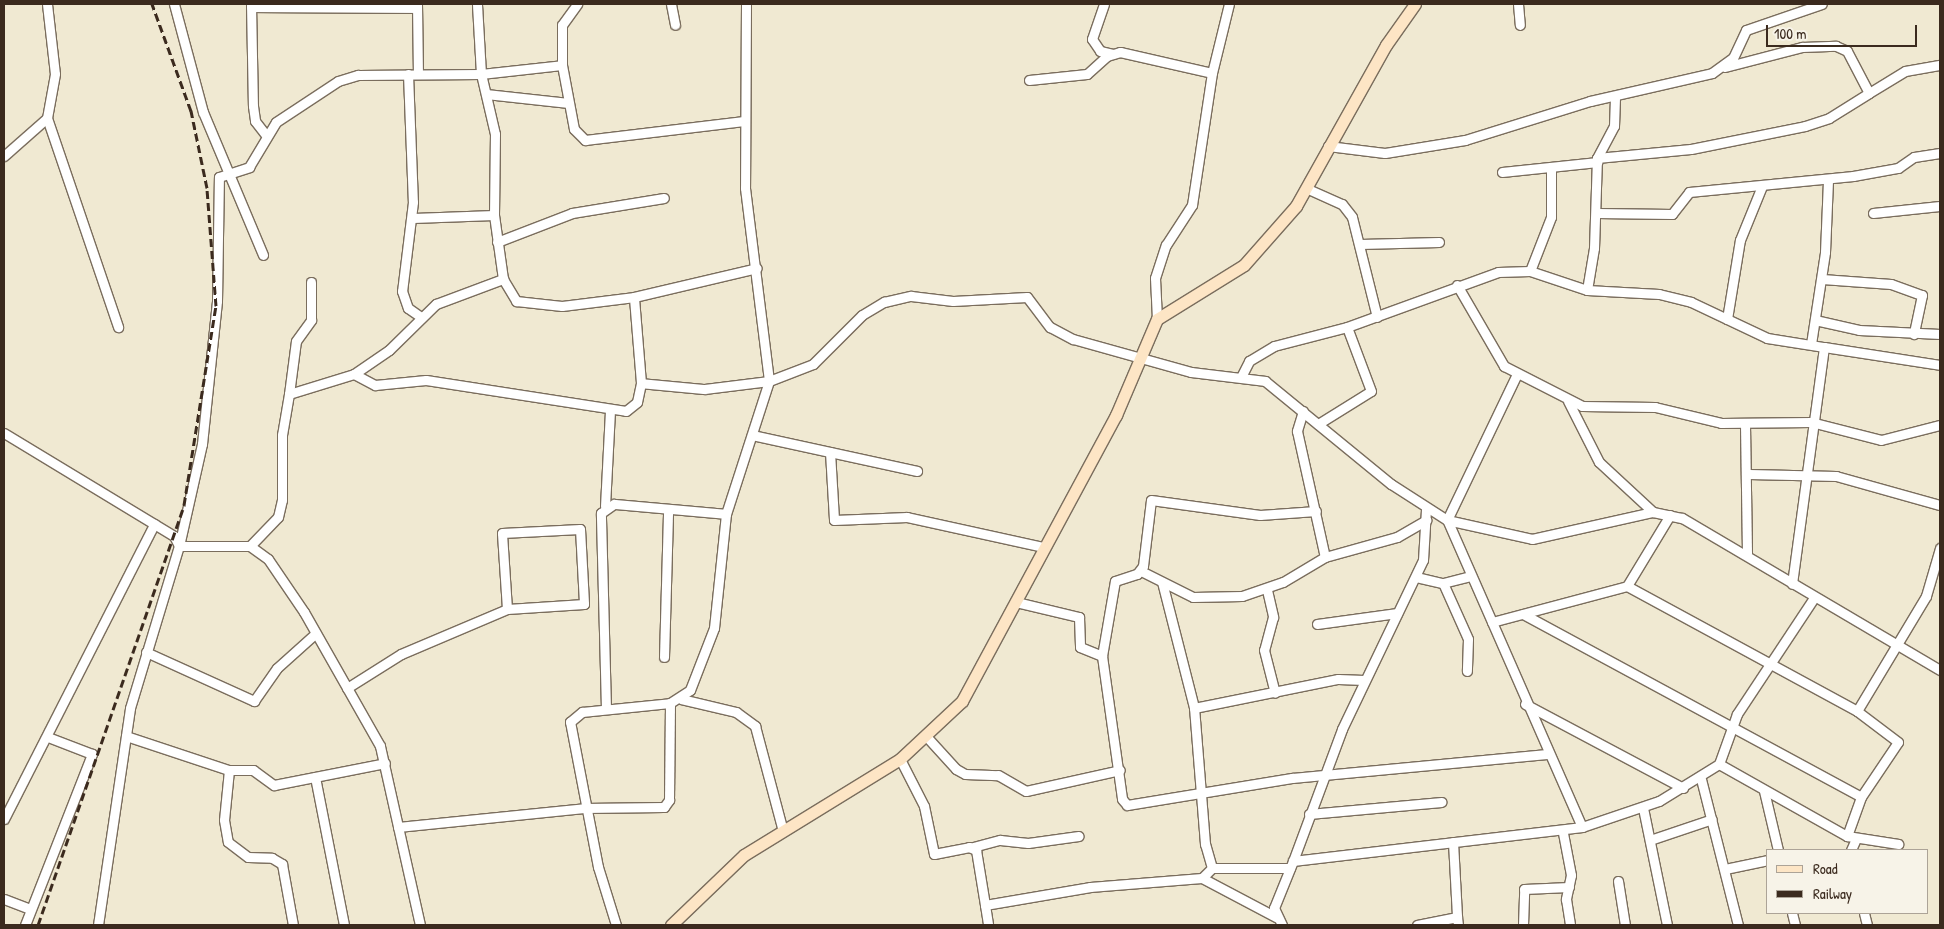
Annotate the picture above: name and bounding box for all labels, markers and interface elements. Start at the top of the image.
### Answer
scale bar [1769,15,1920,47]
text: 100 m [1774,23,1807,44]
legend [1766,849,1929,914]
text: Road [1813,858,1838,879]
text: Railway [1813,883,1852,904]

